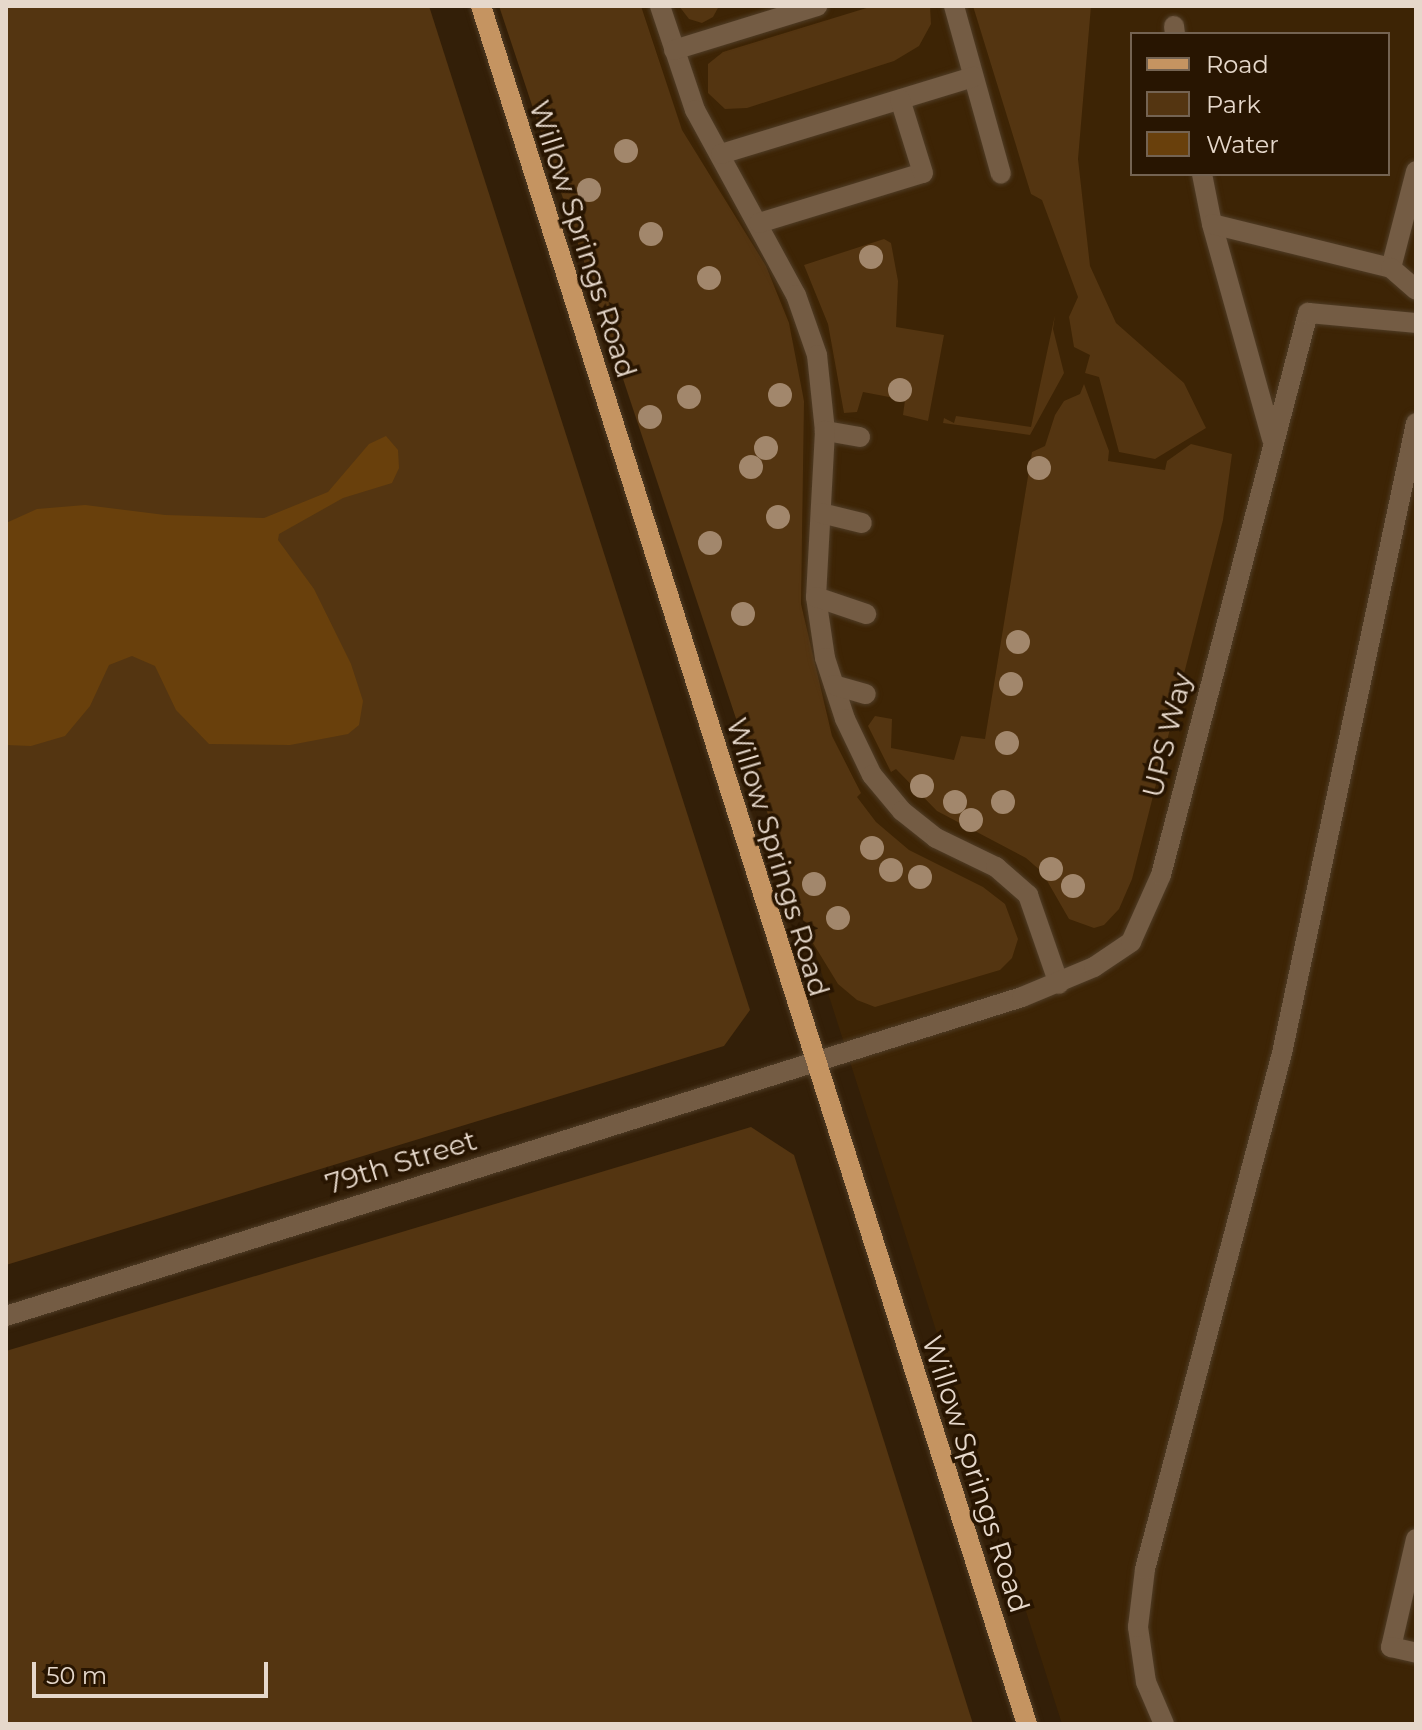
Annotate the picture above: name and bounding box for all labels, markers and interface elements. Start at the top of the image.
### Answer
legend [1130,32,1390,176]
text: Road [1206,50,1269,79]
text: Park [1206,90,1261,119]
street label: Willow Springs Road [522,96,644,382]
text: Water [1206,130,1279,159]
street label: UPS Way [1135,669,1199,801]
street label: Willow Springs Road [720,714,836,1000]
street label: 79th Street [321,1123,481,1201]
street label: Willow Springs Road [915,1331,1037,1617]
scale bar [36,1646,272,1696]
text: 50 m [46,1661,107,1690]

